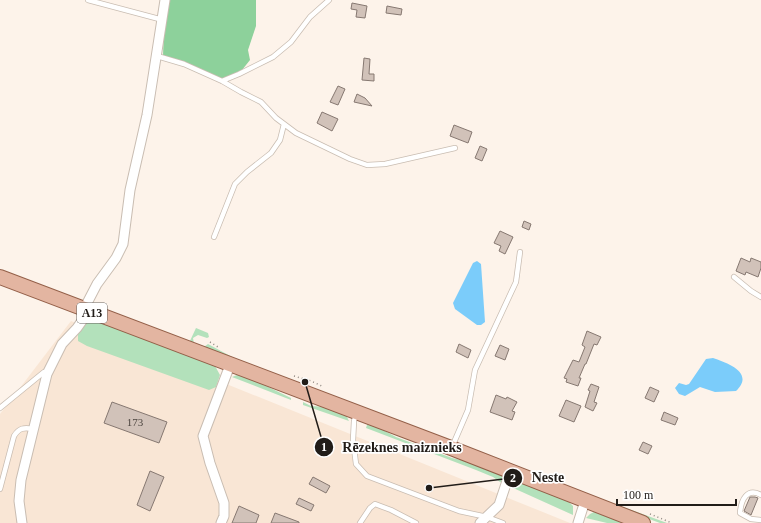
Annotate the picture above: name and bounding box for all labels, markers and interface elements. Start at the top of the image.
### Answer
road number: A13 [77,303,107,323]
house number: 173 [127,416,144,428]
callout: Rēzeknes maiznieks [314,434,470,460]
text: 1 [321,440,327,454]
text: Rēzeknes maiznieks [342,440,462,455]
callout: Neste [503,465,572,491]
text: Neste [532,470,564,485]
text: 2 [510,471,516,485]
scale bar [617,481,736,507]
text: 100 m [623,488,654,502]

